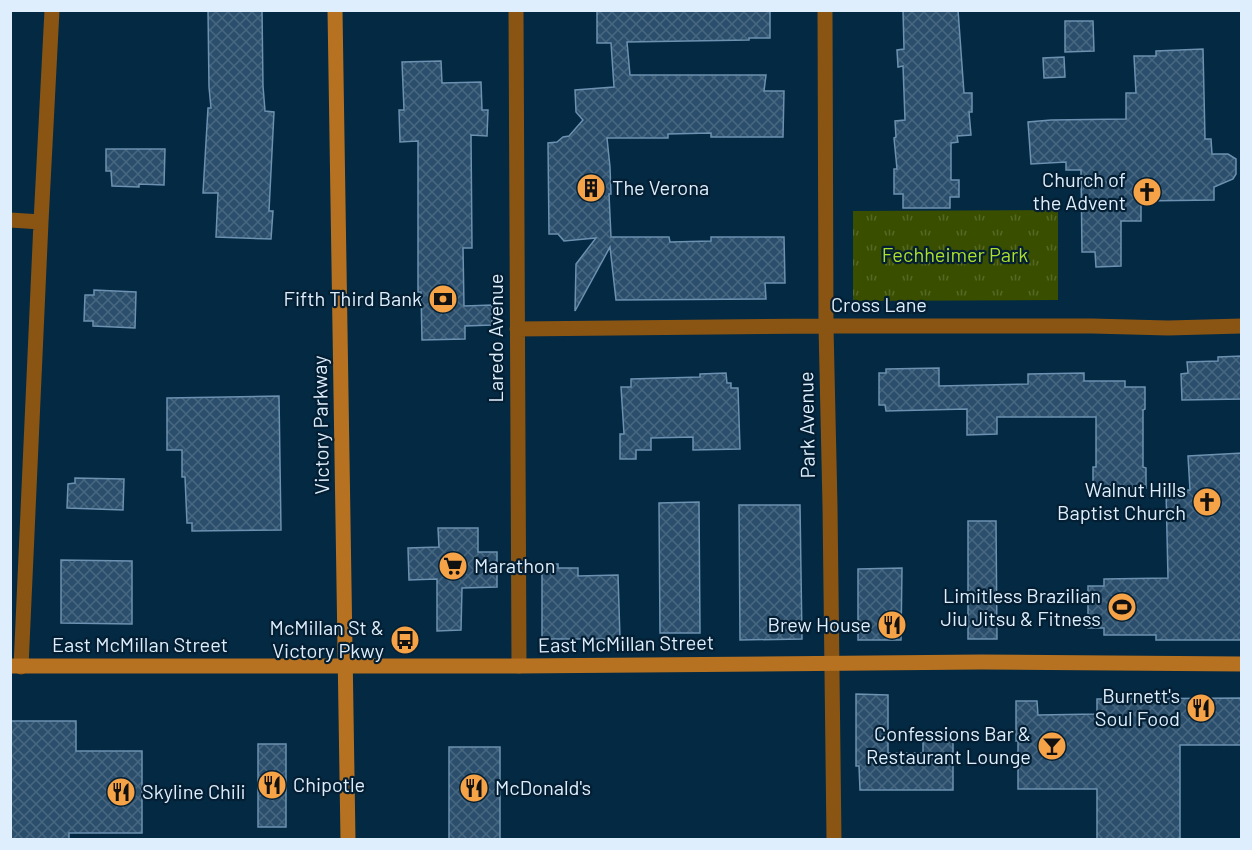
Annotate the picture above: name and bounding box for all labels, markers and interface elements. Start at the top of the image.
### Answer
place label: Church of the Advent [1033,167,1126,214]
building icon: The Verona [575,172,607,204]
place label: The Verona [612,175,709,199]
church icon: Church of the Advent [1131,176,1163,208]
park label: Fechheimer Park [882,242,1028,266]
street label: Laredo Avenue [483,274,507,402]
bank icon: Fifth Third Bank [427,283,459,315]
place label: Fifth Third Bank [284,286,422,310]
street label: Cross Lane [831,292,927,316]
street label: Victory Parkway [307,355,333,495]
street label: Park Avenue [793,371,819,479]
place label: Walnut Hills Baptist Church [1057,477,1186,524]
church icon: Walnut Hills Baptist Church [1191,486,1223,518]
supermarket icon: Marathon [437,550,469,582]
place label: Marathon [474,553,556,577]
place label: Limitless Brazilian Jiu Jitsu & Fitness [940,583,1101,630]
sports icon: Limitless Brazilian Jiu Jitsu & Fitness [1106,591,1138,623]
restaurant icon: Brew House [876,609,908,641]
place label: Brew House [767,612,871,636]
place label: McMillan St & Victory Pkwy [270,615,384,662]
bus stop icon: McMillan St & Victory Pkwy [389,624,421,656]
street label: East McMillan Street [538,629,714,657]
street label: East McMillan Street [52,632,228,656]
place label: Burnett's Soul Food [1095,683,1180,730]
restaurant icon: Burnett's Soul Food [1185,692,1217,724]
place label: Confessions Bar & Restaurant Lounge [866,721,1031,768]
bar icon: Confessions Bar & Restaurant Lounge [1036,730,1068,762]
restaurant icon: Chipotle [256,769,288,801]
place label: Chipotle [293,772,365,796]
restaurant icon: McDonald's [458,772,490,804]
place label: McDonald's [495,775,591,799]
restaurant icon: Skyline Chili [105,776,137,808]
place label: Skyline Chili [142,779,246,803]

